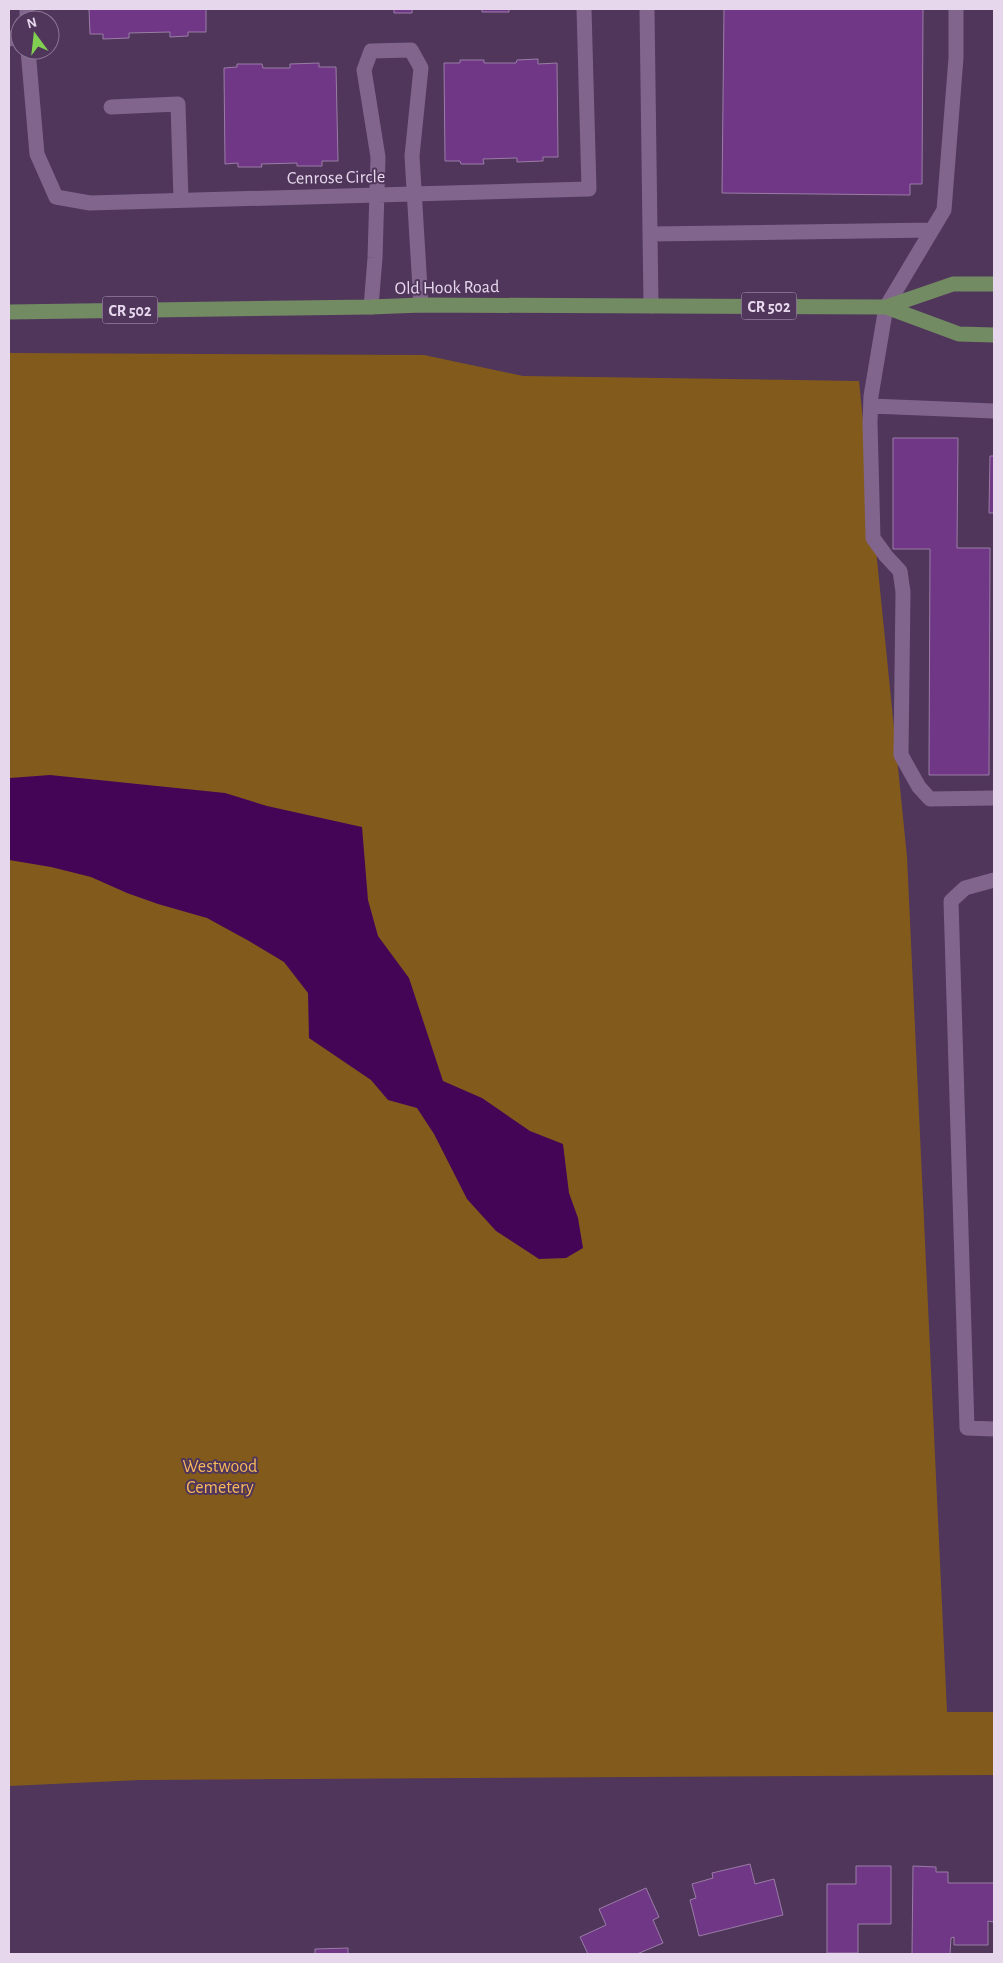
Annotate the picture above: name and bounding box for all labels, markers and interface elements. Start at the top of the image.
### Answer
north arrow [10,10,60,60]
text: N [25,15,38,31]
street label: Cenrose Circle [287,168,385,188]
street label: Old Hook Road [394,278,500,298]
road number: CR 502 [742,292,796,320]
road number: CR 502 [102,296,158,324]
park label: Westwood Cemetery [183,1458,257,1497]

